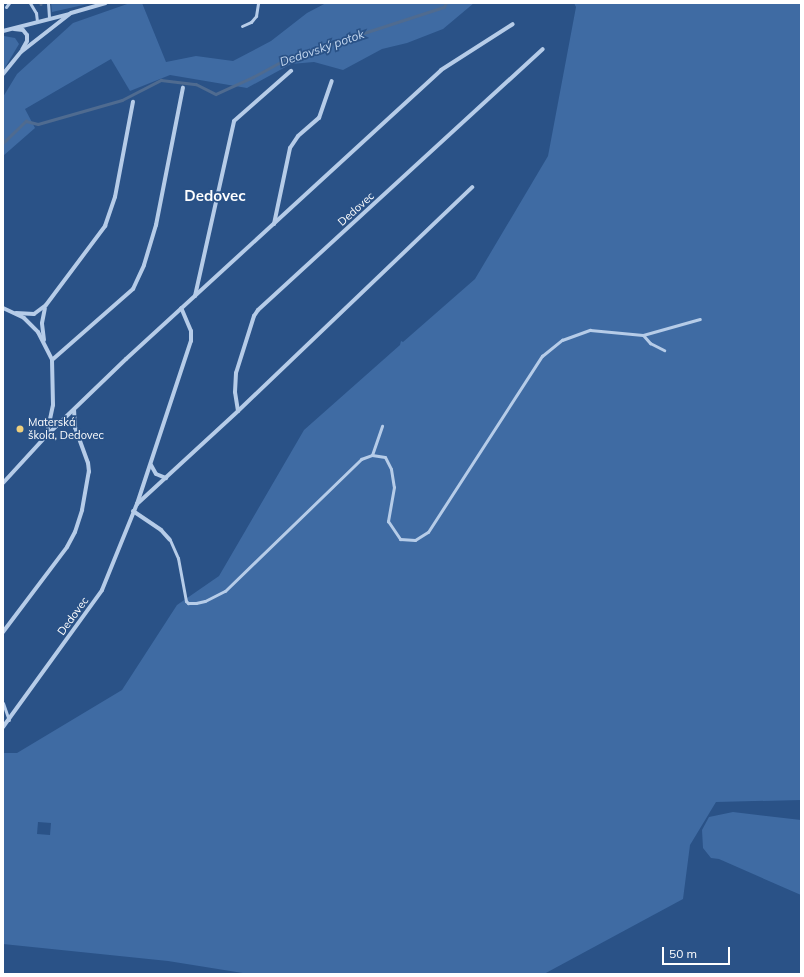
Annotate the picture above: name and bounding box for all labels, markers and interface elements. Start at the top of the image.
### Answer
water label: Dedovský potok [278,27,366,69]
district label: Dedovec [184,187,246,205]
street label: Dedovec [335,189,377,229]
place label: Materská škola, Dedovec [28,416,104,442]
marker: Materská škola, Dedovec [15,424,25,434]
street label: Dedovec [55,594,91,638]
scale bar [664,939,732,965]
text: 50 m [669,946,697,961]

